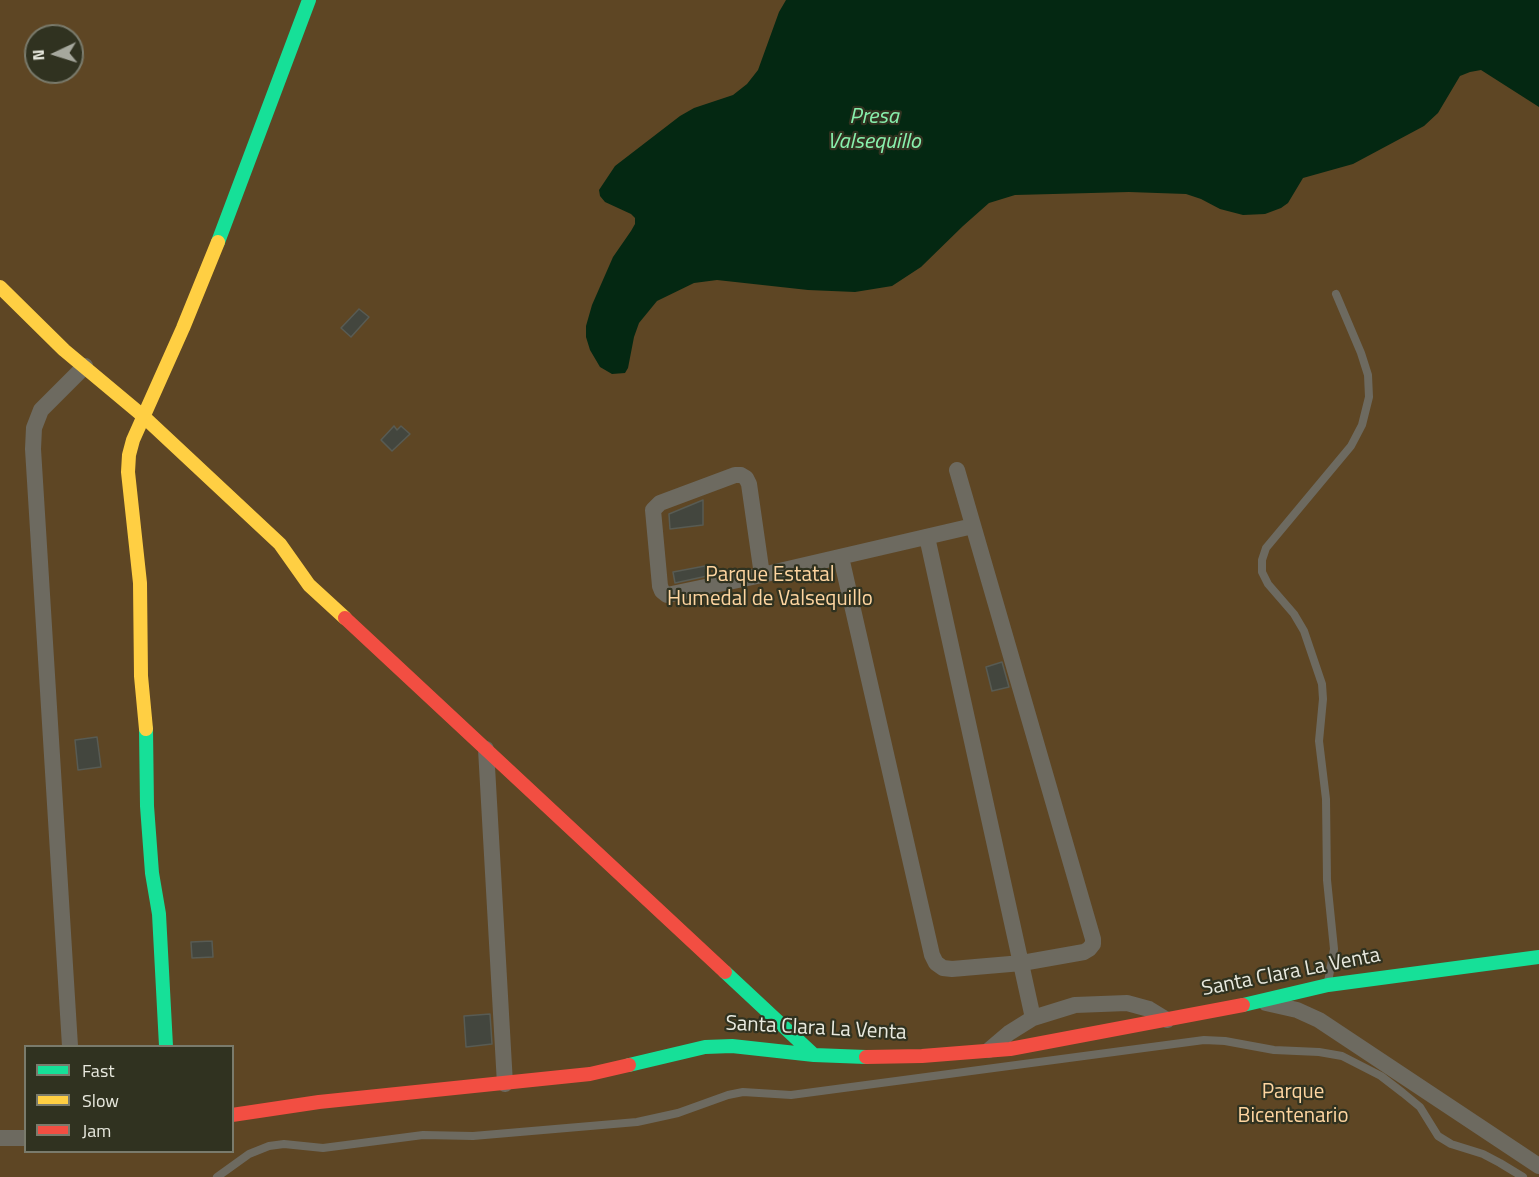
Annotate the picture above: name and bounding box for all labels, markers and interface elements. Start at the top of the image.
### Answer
north arrow [24,24,84,84]
text: N [26,49,50,61]
water label: Presa Valsequillo [827,105,921,156]
park label: Parque Estatal Humedal de Valsequillo [667,563,873,613]
street label: Santa Clara La Venta [1200,943,1382,1003]
street label: Santa Clara La Venta [725,1012,907,1046]
legend [24,1045,234,1153]
text: Fast [82,1057,115,1084]
park label: Parque Bicentenario [1237,1080,1349,1130]
text: Slow [82,1087,119,1114]
text: Jam [82,1117,111,1144]

